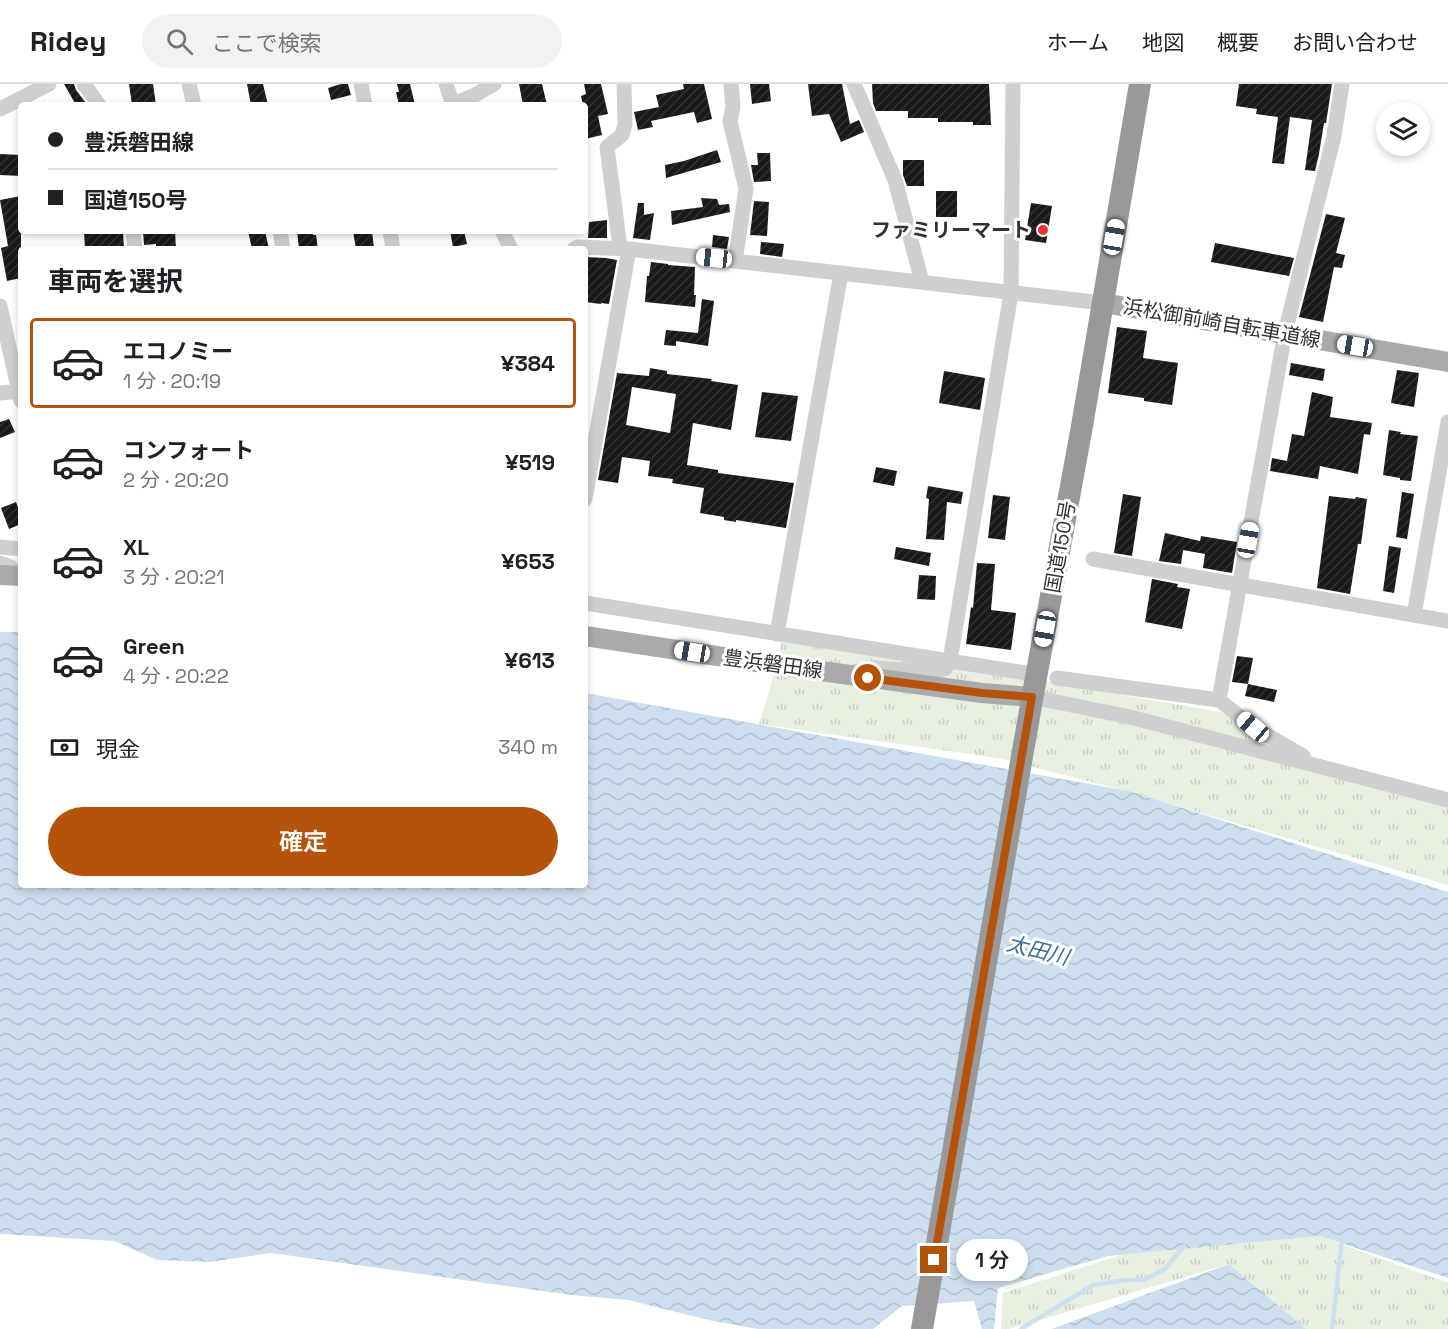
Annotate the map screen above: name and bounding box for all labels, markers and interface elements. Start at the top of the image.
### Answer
search box [142,14,562,68]
text: Ridey [30,23,106,59]
icon: search [163,25,196,58]
text: ここで検索 [211,29,321,57]
text: ホーム [1047,29,1109,56]
text: 地図 [1142,29,1184,56]
text: 概要 [1217,29,1259,56]
text: お問い合わせ [1292,29,1418,56]
map controls [1376,102,1430,156]
button: layers [1376,102,1430,156]
text: 豊浜磐田線 [84,128,194,156]
text: 国道150号 [84,186,187,214]
place label: ファミリーマート [871,217,1031,243]
car [1102,218,1126,256]
marker: ファミリーマート [1036,223,1050,237]
car [695,247,733,269]
text: 車両を選択 [48,264,183,299]
street label: 浜松御前崎自転車道線 [1121,293,1323,353]
car [1336,334,1374,358]
icon: car [51,336,105,390]
text: エコノミー [123,337,233,365]
text: ¥384 [501,349,555,377]
text: 1 分 · 20:19 [123,368,221,394]
icon: car [51,435,105,489]
text: コンフォート [123,436,254,464]
text: ¥519 [505,448,555,476]
text: 2 分 · 20:20 [123,467,229,493]
street label: 国道150号 [1039,499,1081,595]
car [1236,521,1260,559]
text: XL [123,533,149,561]
icon: car [51,534,105,588]
text: ¥653 [501,547,555,575]
text: 3 分 · 20:21 [123,564,225,590]
car [1033,610,1057,648]
text: Green [123,632,185,660]
icon: car [51,633,105,687]
car [673,640,711,664]
street label: 豊浜磐田線 [722,644,824,684]
text: ¥613 [505,646,555,674]
text: 4 分 · 20:22 [123,663,229,689]
route start [854,664,881,691]
car [1233,709,1273,745]
icon: cash [48,731,81,764]
text: 340 m [498,734,558,760]
text: 現金 [96,735,140,763]
button: 確定 [48,807,558,876]
water label: 太田川 [1004,929,1074,971]
callout: 1 分 [955,1239,1027,1281]
route end [920,1246,947,1273]
text: 1 分 [975,1247,1009,1273]

